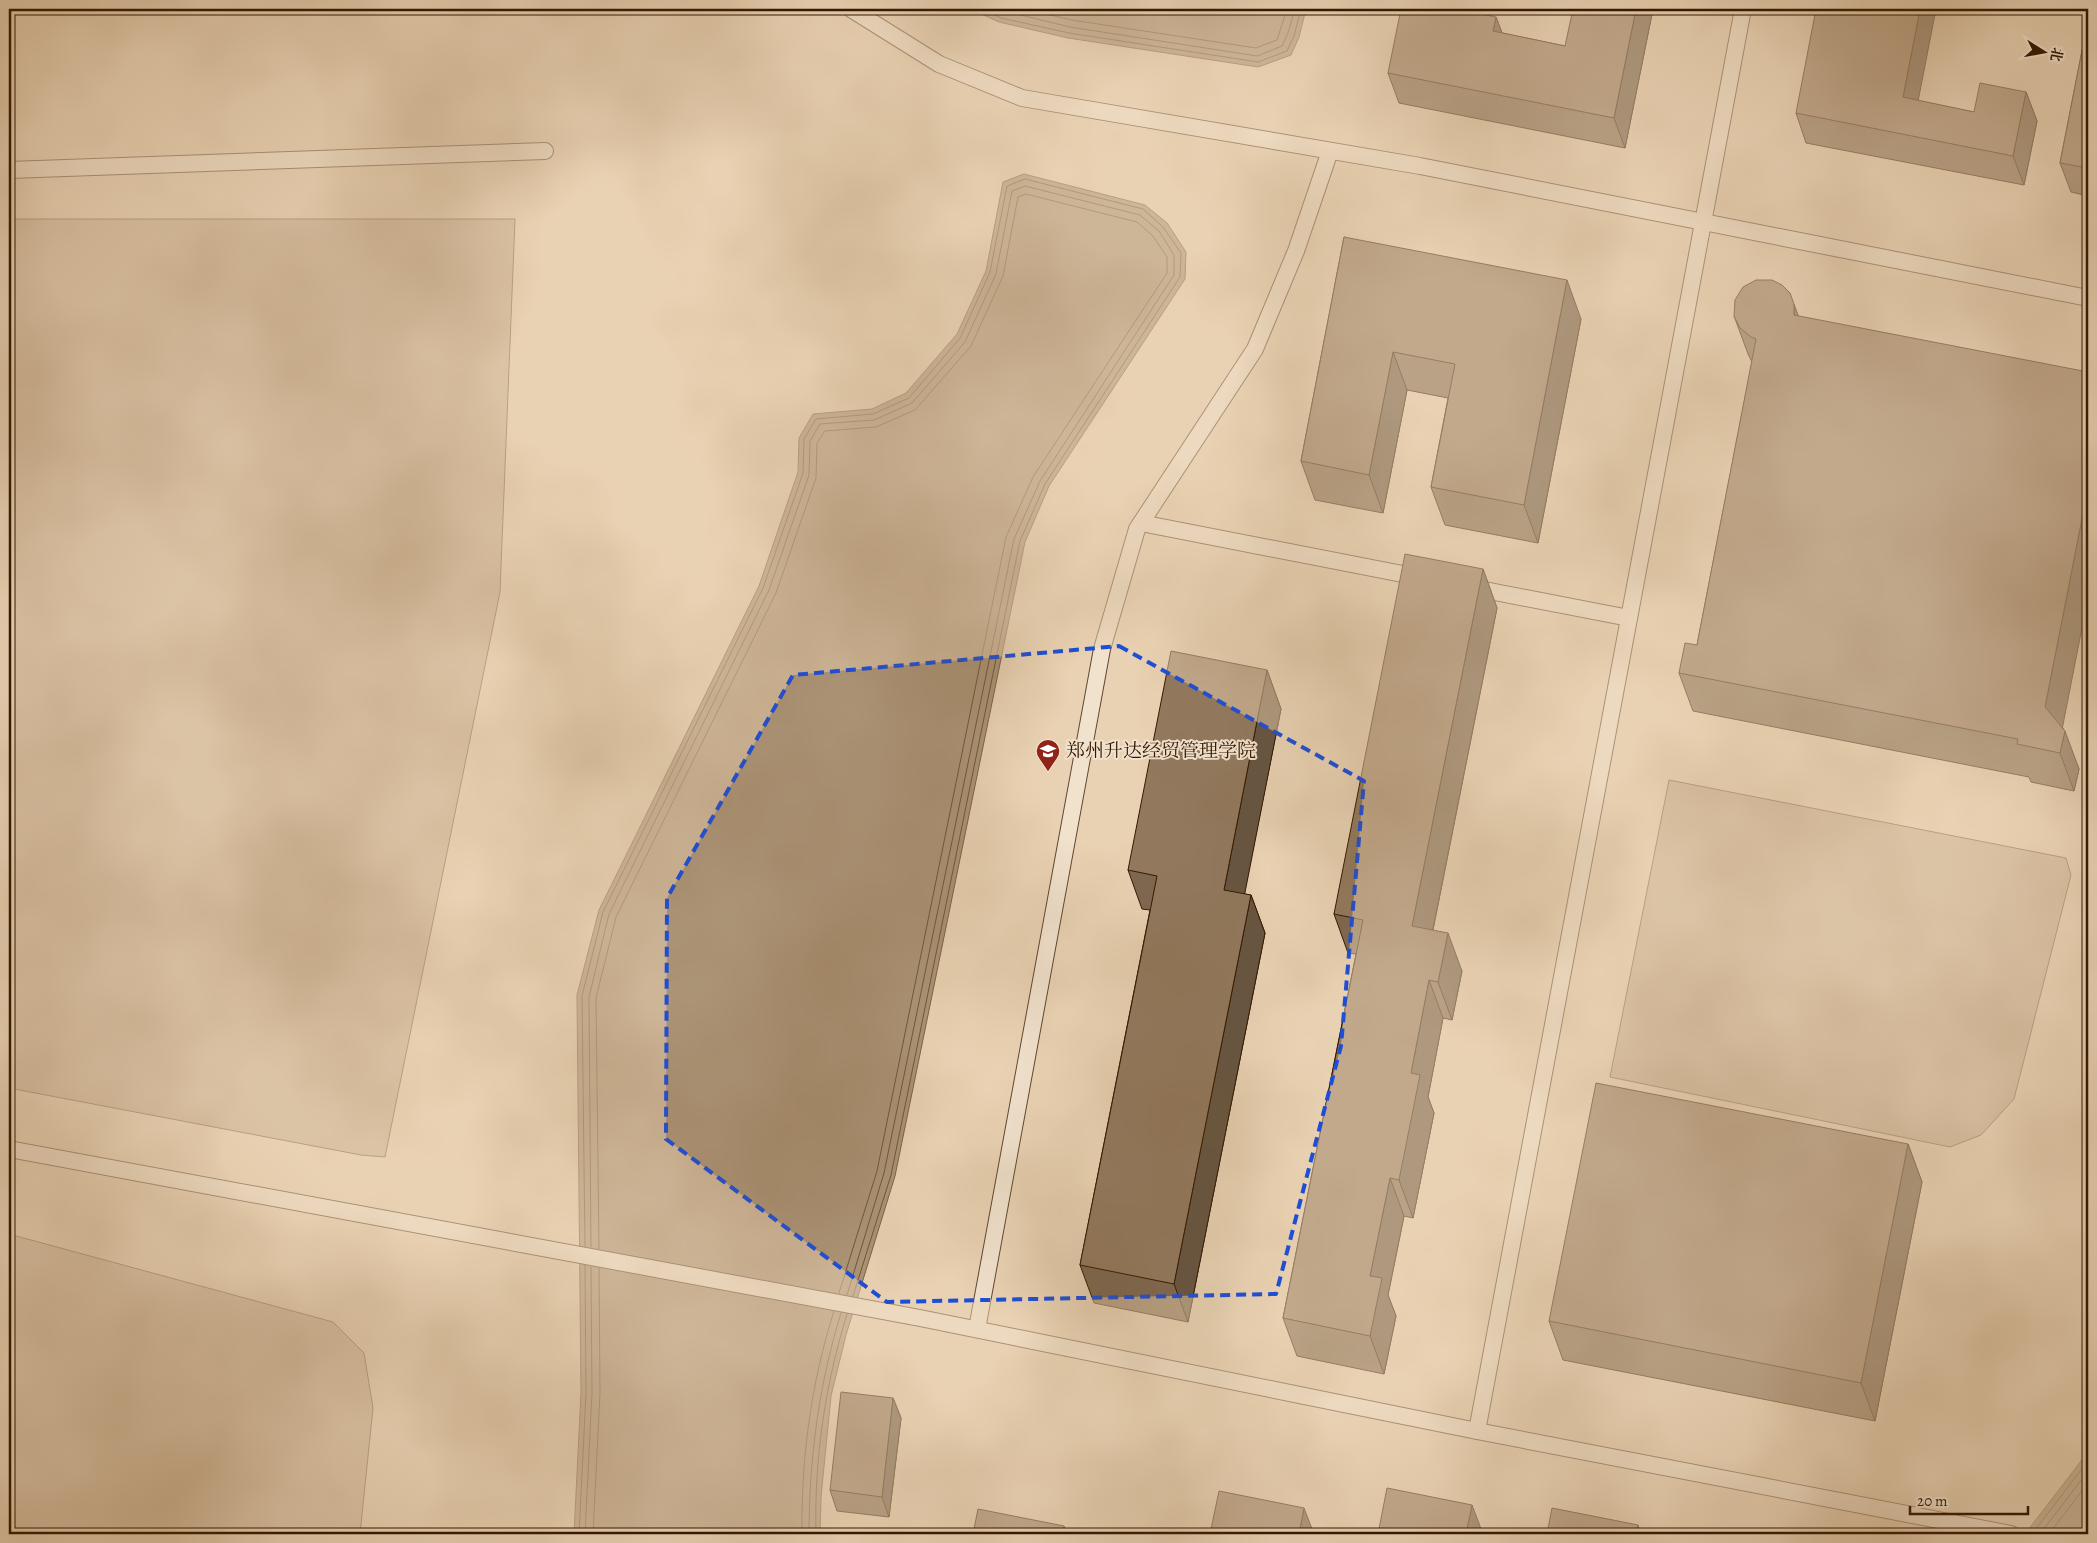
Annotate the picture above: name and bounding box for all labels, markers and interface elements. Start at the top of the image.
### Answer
north arrow [2020,28,2070,78]
text: 北 [2046,46,2067,63]
school or university icon: 郑州升达经贸管理学院 [1035,738,1061,772]
place label: 郑州升达经贸管理学院 [1066,738,1256,764]
scale bar [1910,1483,2027,1515]
text: 20 m [1917,1491,1948,1511]

